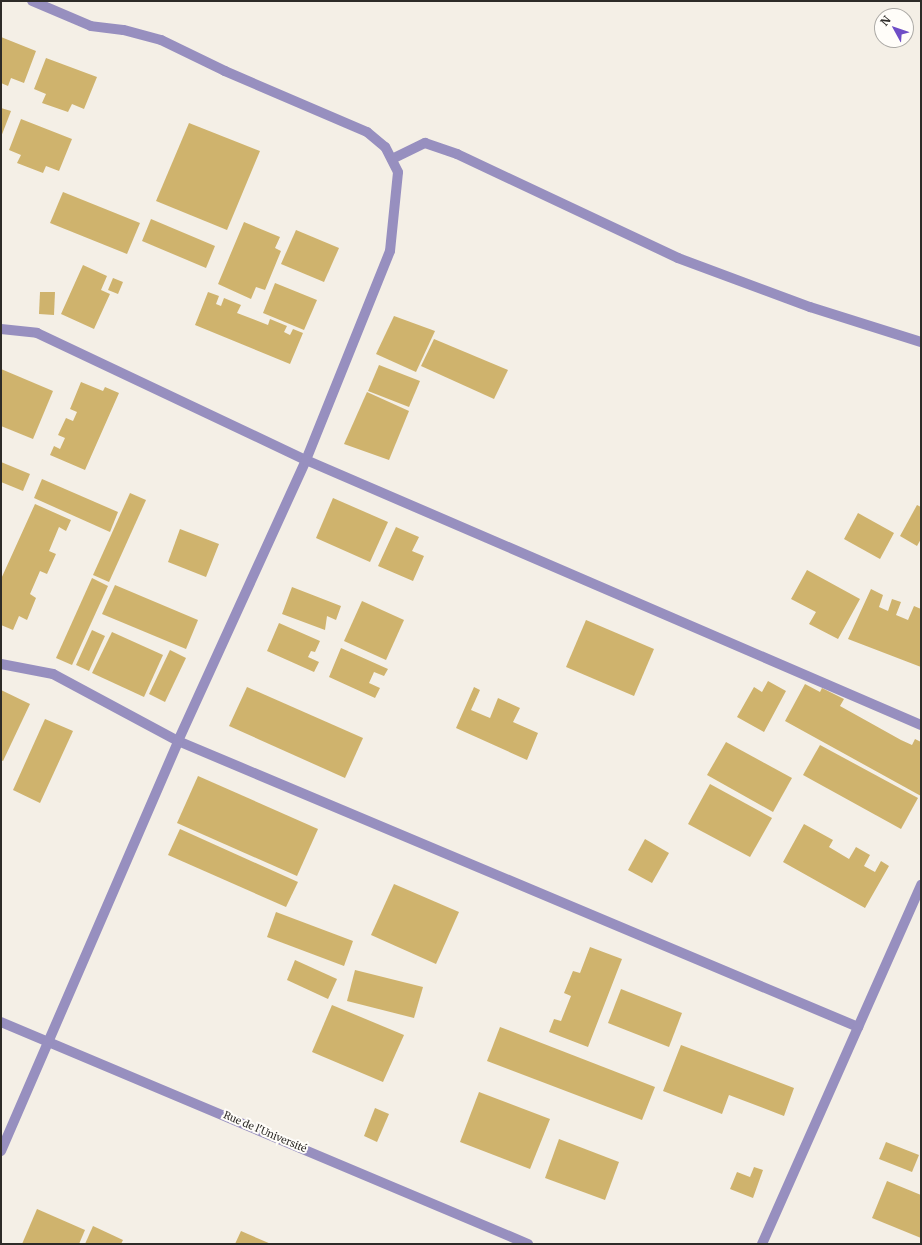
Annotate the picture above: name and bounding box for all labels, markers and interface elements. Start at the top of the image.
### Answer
north arrow [874,8,914,48]
text: N [877,13,894,29]
street label: Rue de l'Université [222,1109,308,1155]

